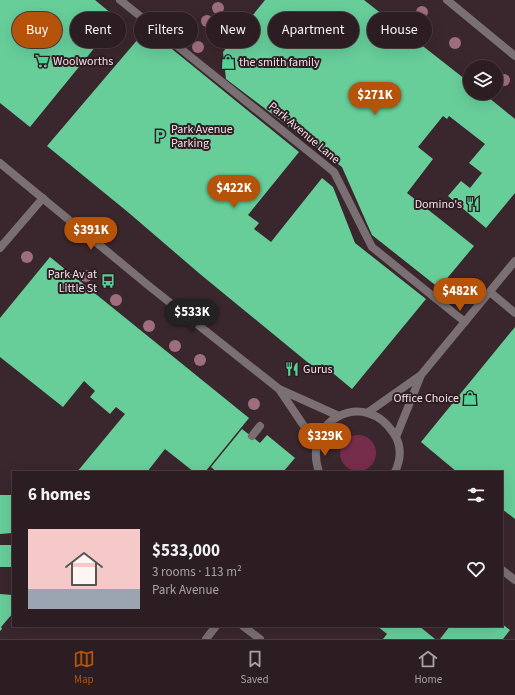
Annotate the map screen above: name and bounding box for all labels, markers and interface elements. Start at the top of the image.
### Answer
chip: Buy [12,12,62,48]
chip: Rent [70,12,126,48]
chip: Filters [134,12,198,48]
chip: New [206,12,260,48]
chip: Apartment [268,12,359,48]
chip: House [367,12,432,48]
supermarket icon: Woolworths [34,53,50,69]
place label: Woolworths [53,53,113,70]
shop icon: the smith family [220,54,236,70]
place label: the smith family [239,54,320,71]
map controls [463,60,503,100]
button: layers [463,60,503,100]
pin: $271K [347,82,403,116]
text: $271K [357,86,393,104]
street label: Park Avenue Lane [265,98,343,168]
place label: Park Avenue Parking [171,121,233,152]
parking icon: Park Avenue Parking [152,128,168,144]
pin: $422K [206,175,262,209]
text: $422K [216,179,252,197]
place label: Domino's [415,196,462,213]
restaurant icon: Domino's [465,196,481,212]
pin: $391K [63,217,119,251]
text: $391K [73,221,109,239]
place label: Park Av at Little St [48,266,97,297]
bus stop icon: Park Av at Little St [100,273,116,289]
pin: $482K [432,278,488,312]
text: $482K [442,282,478,300]
pin: $533K [164,299,220,333]
text: $533K [174,303,210,321]
restaurant icon: Gurus [284,361,300,377]
place label: Gurus [303,361,333,378]
place label: Office Choice [394,390,459,407]
shop icon: Office Choice [462,390,478,406]
pin: $329K [297,423,353,457]
text: $329K [307,427,343,445]
text: 6 homes [28,483,90,507]
icon: filters [465,484,487,506]
text: $533,000 [152,539,220,563]
icon: home [60,545,108,593]
icon: heart [465,558,487,580]
text: 3 rooms · 113 m² [152,563,242,581]
text: Park Avenue [152,581,219,599]
tab: Map [73,648,95,687]
tab: Saved [241,648,269,687]
tab: Home [414,648,442,687]

